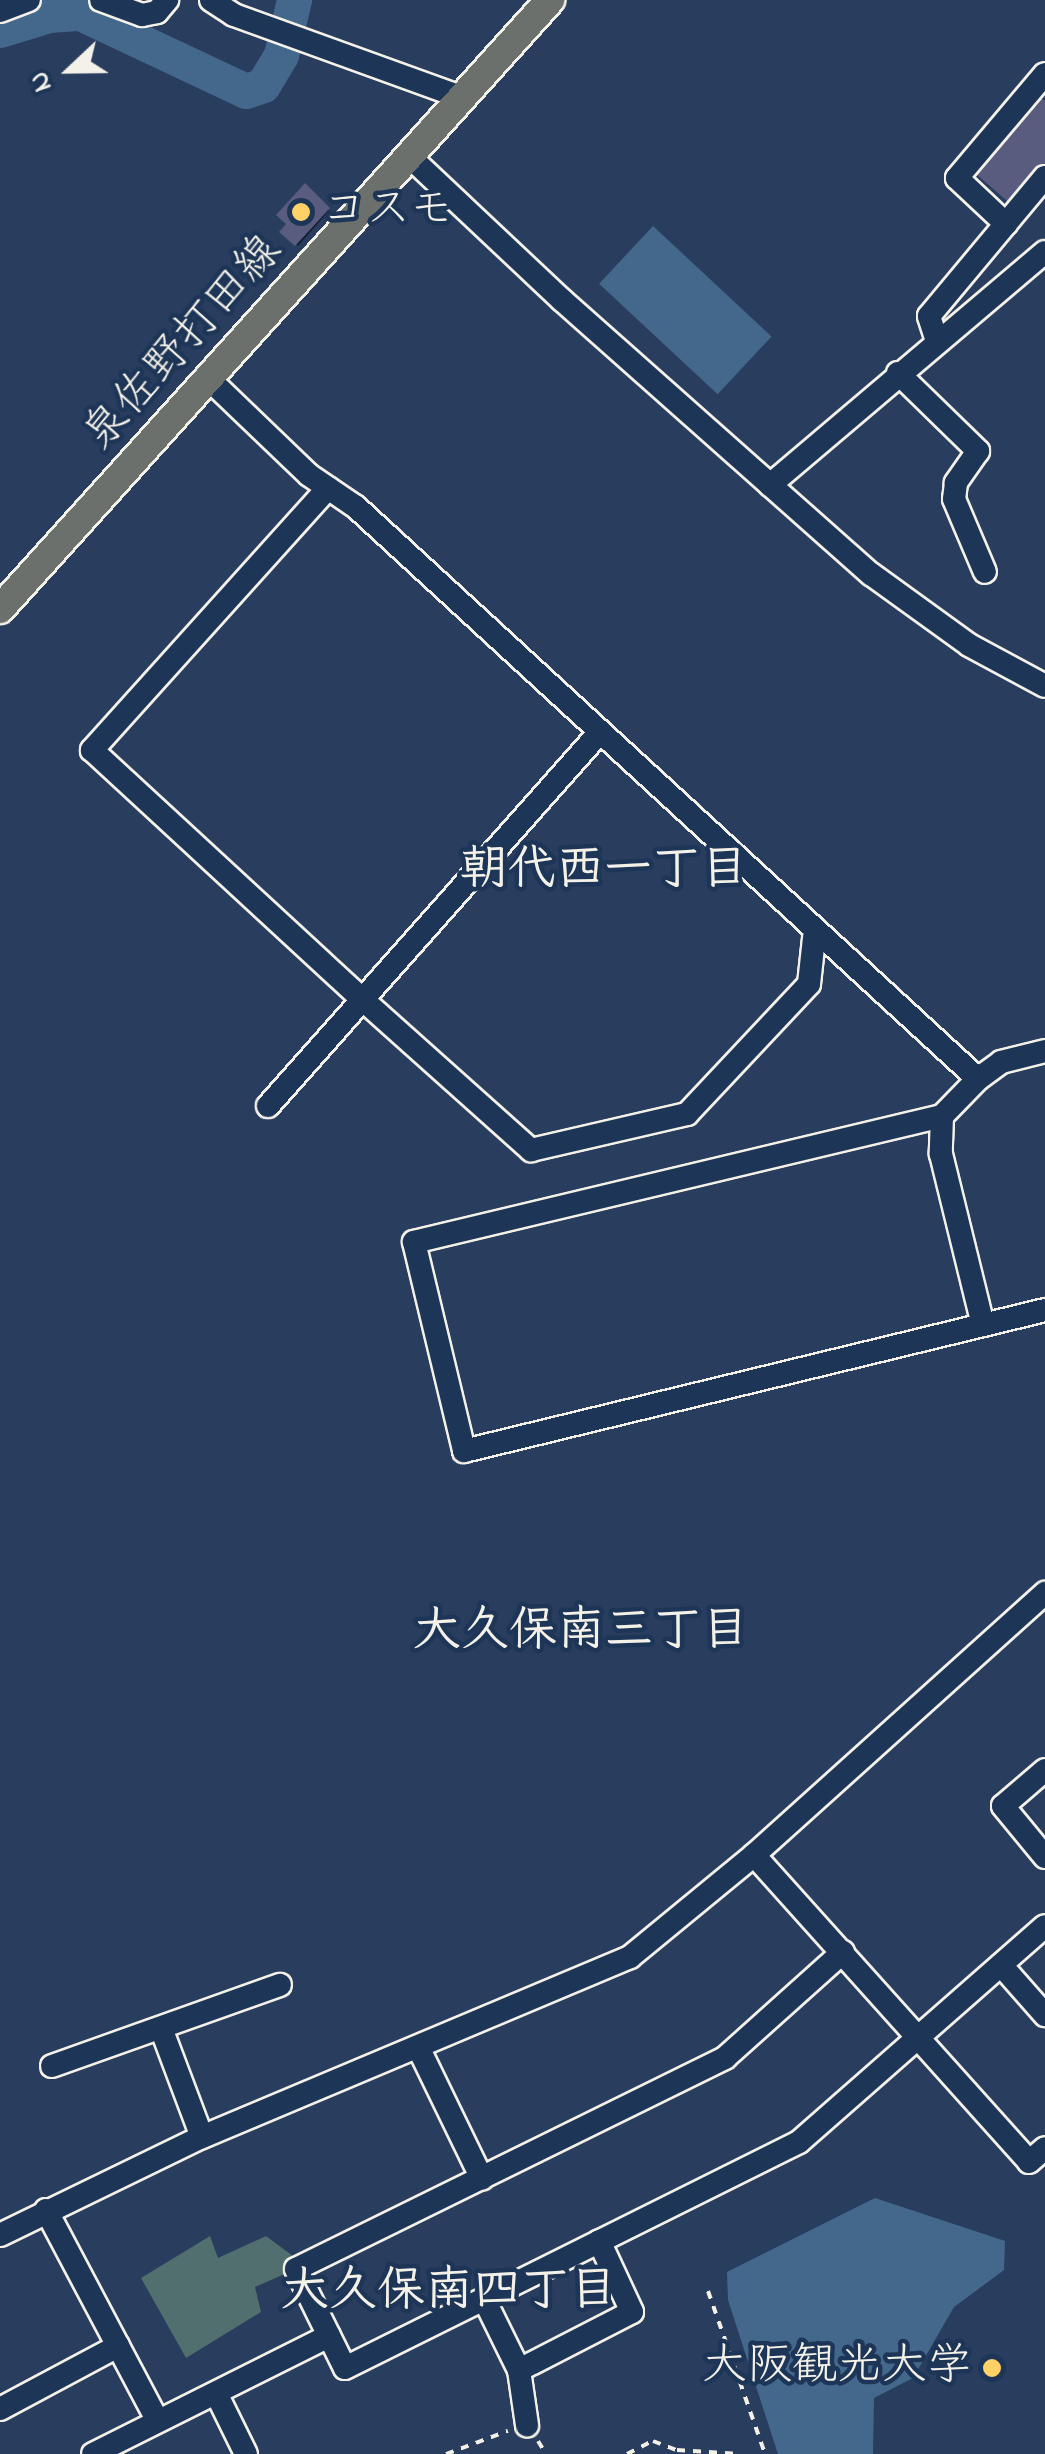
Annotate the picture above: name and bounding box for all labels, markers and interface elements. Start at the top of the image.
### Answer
north arrow [20,20,120,120]
text: N [19,65,64,98]
place label: コスモ [321,185,456,239]
marker: コスモ [290,201,312,223]
street label: 泉佐野打田線 [74,226,294,462]
district label: 朝代西一丁目 [460,843,748,901]
district label: 大久保南三丁目 [413,1604,749,1662]
district label: 大久保南四丁目 [281,2264,617,2322]
place label: 大阪観光大学 [702,2341,972,2395]
marker: 大阪観光大学 [981,2357,1003,2379]

